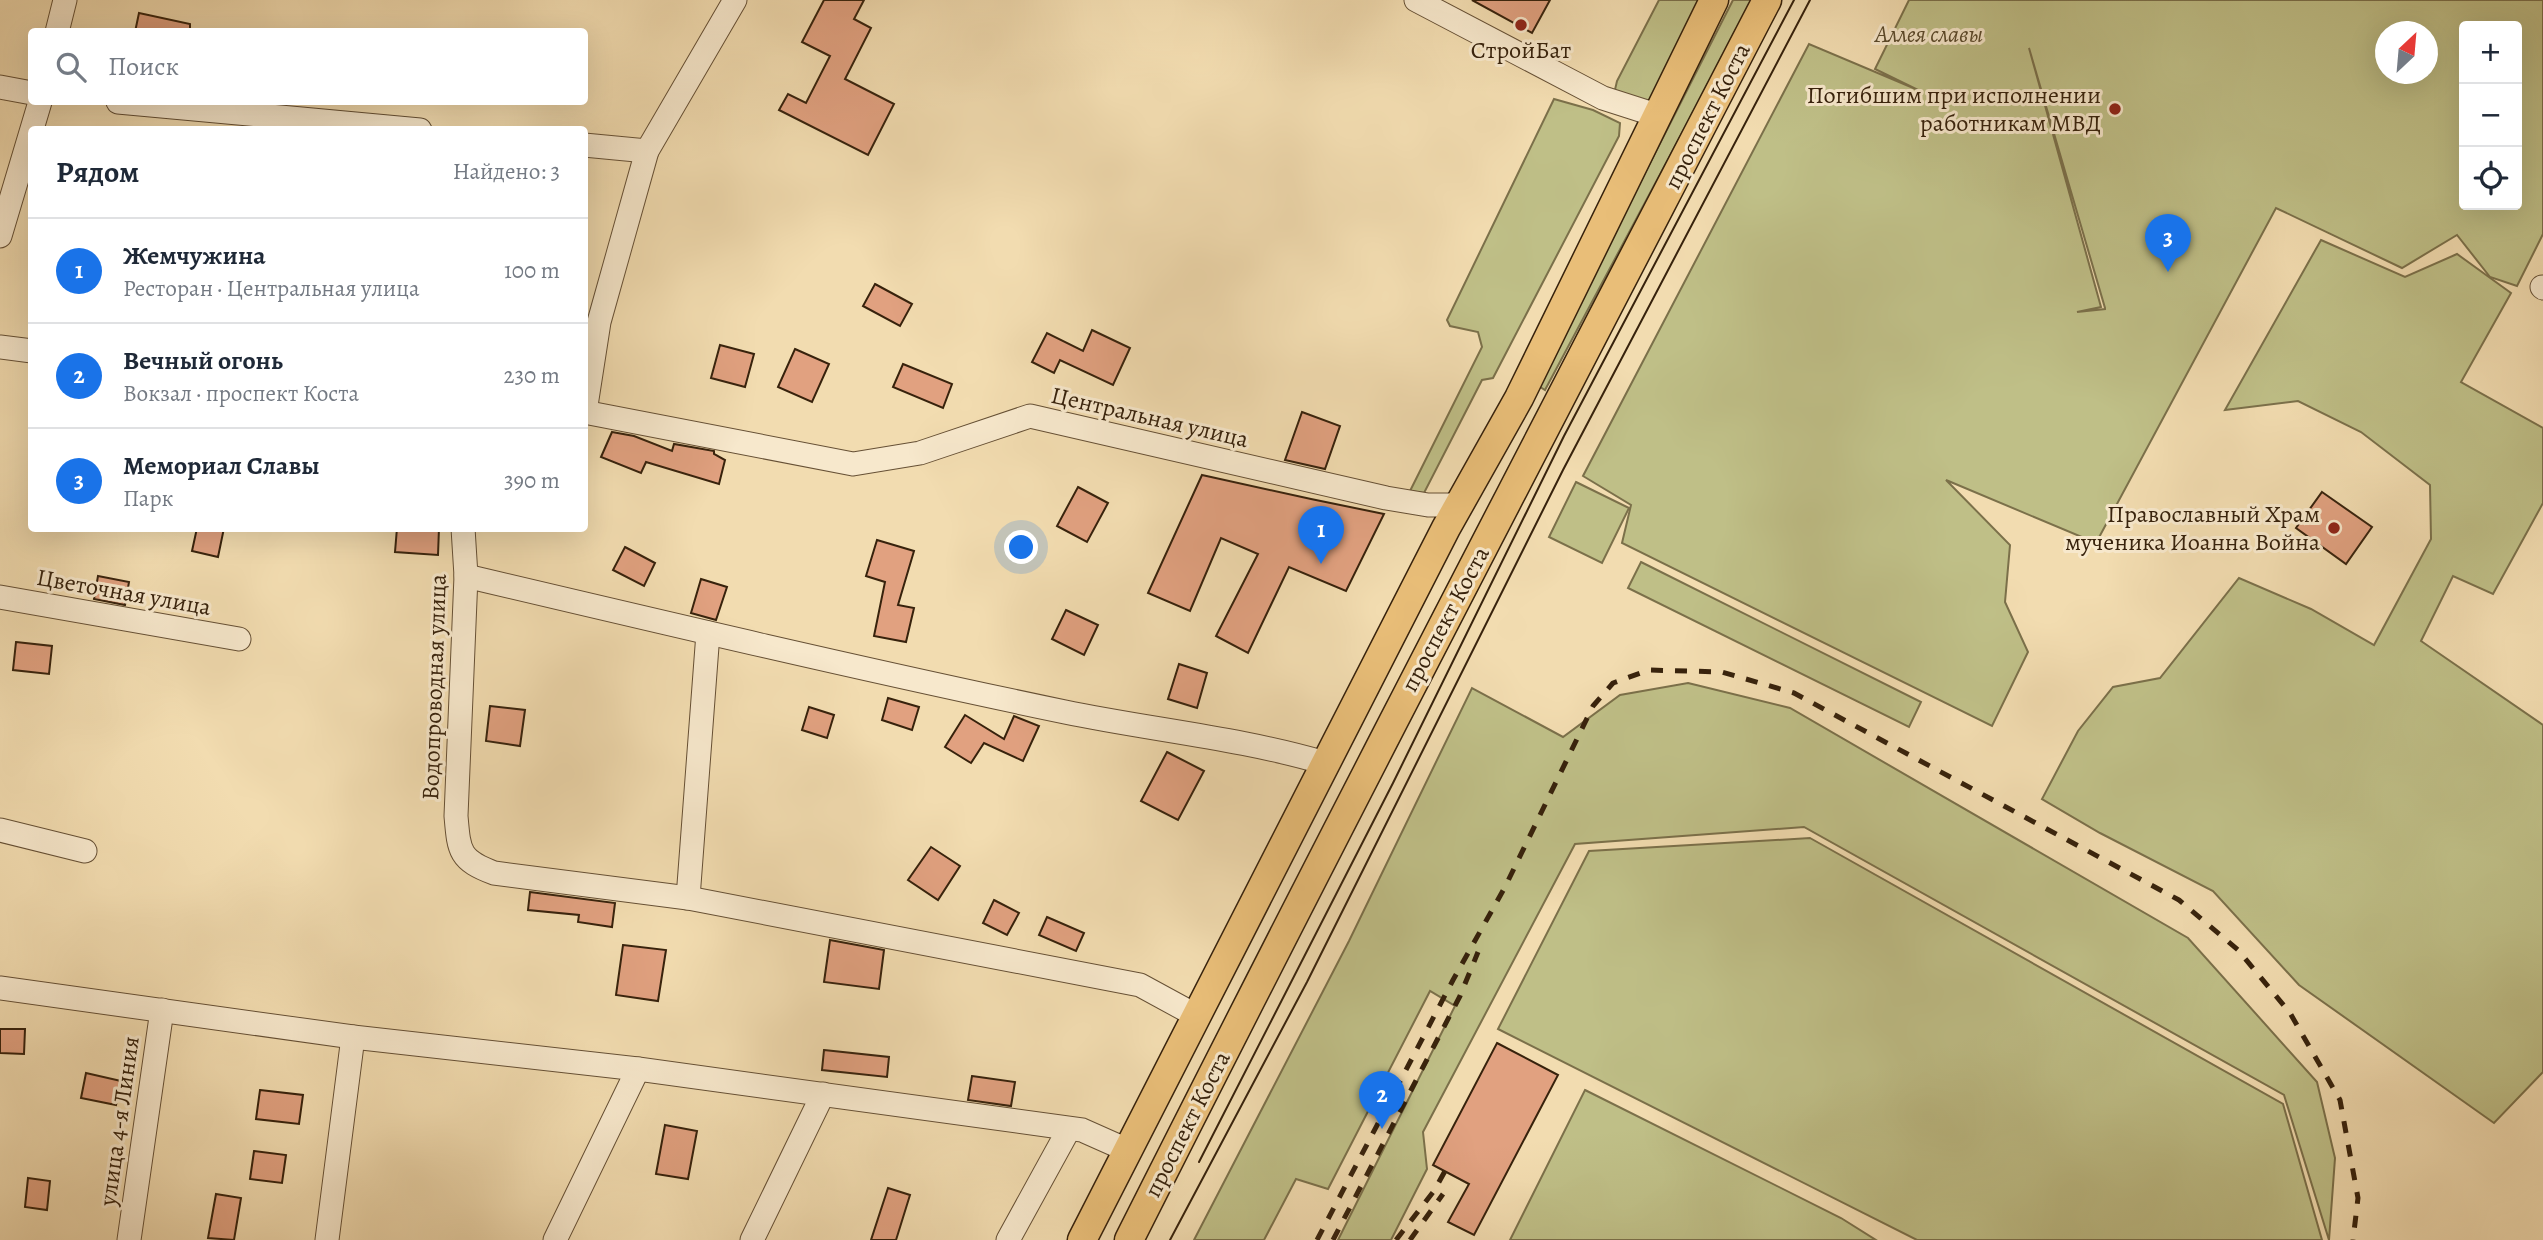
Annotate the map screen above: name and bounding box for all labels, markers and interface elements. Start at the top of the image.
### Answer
marker: СтройБат [1513,17,1529,33]
park label: Аллея славы [1873,18,1983,50]
north arrow [2375,21,2438,84]
map controls [2459,21,2522,210]
button: + [2459,21,2522,84]
search box [28,28,588,105]
place label: СтройБат [1471,34,1572,66]
street label: проспект Коста [1656,37,1758,195]
icon: search [52,48,90,86]
text: Поиск [108,49,179,84]
place label: Погибшим при исполнении работникам МВД [1807,79,2101,139]
button: − [2459,84,2522,147]
marker: Погибшим при исполнении работникам МВД [2107,101,2123,117]
button: locate [2459,147,2522,210]
text: Рядом [56,152,139,192]
text: Найдено: 3 [453,156,560,187]
pin: 3 [2145,214,2191,272]
text: Жемчужина [123,238,266,273]
text: 1 [75,255,83,286]
text: 100 m [504,255,560,286]
text: Ресторан · Центральная улица [123,273,420,304]
text: Вечный огонь [123,343,283,378]
text: 2 [73,360,85,391]
text: 230 m [504,360,560,391]
text: Вокзал · проспект Коста [123,378,359,409]
street label: Центральная улица [1048,379,1252,455]
text: Мемориал Славы [123,448,320,483]
text: 3 [74,465,84,496]
text: 390 m [504,465,560,496]
text: Парк [123,483,174,514]
place label: Православный Храм мученика Иоанна Война [2065,498,2320,558]
pin: 1 [1298,506,1344,564]
marker: Православный Храм мученика Иоанна Война [2326,520,2342,536]
your location [1004,530,1038,564]
street label: проспект Коста [1393,541,1497,697]
street label: Цветочная улица [34,561,214,623]
street label: Водопроводная улица [414,573,454,801]
street label: улица 4-я Линия [91,1034,147,1209]
street label: проспект Коста [1136,1045,1238,1203]
pin: 2 [1359,1071,1405,1129]

